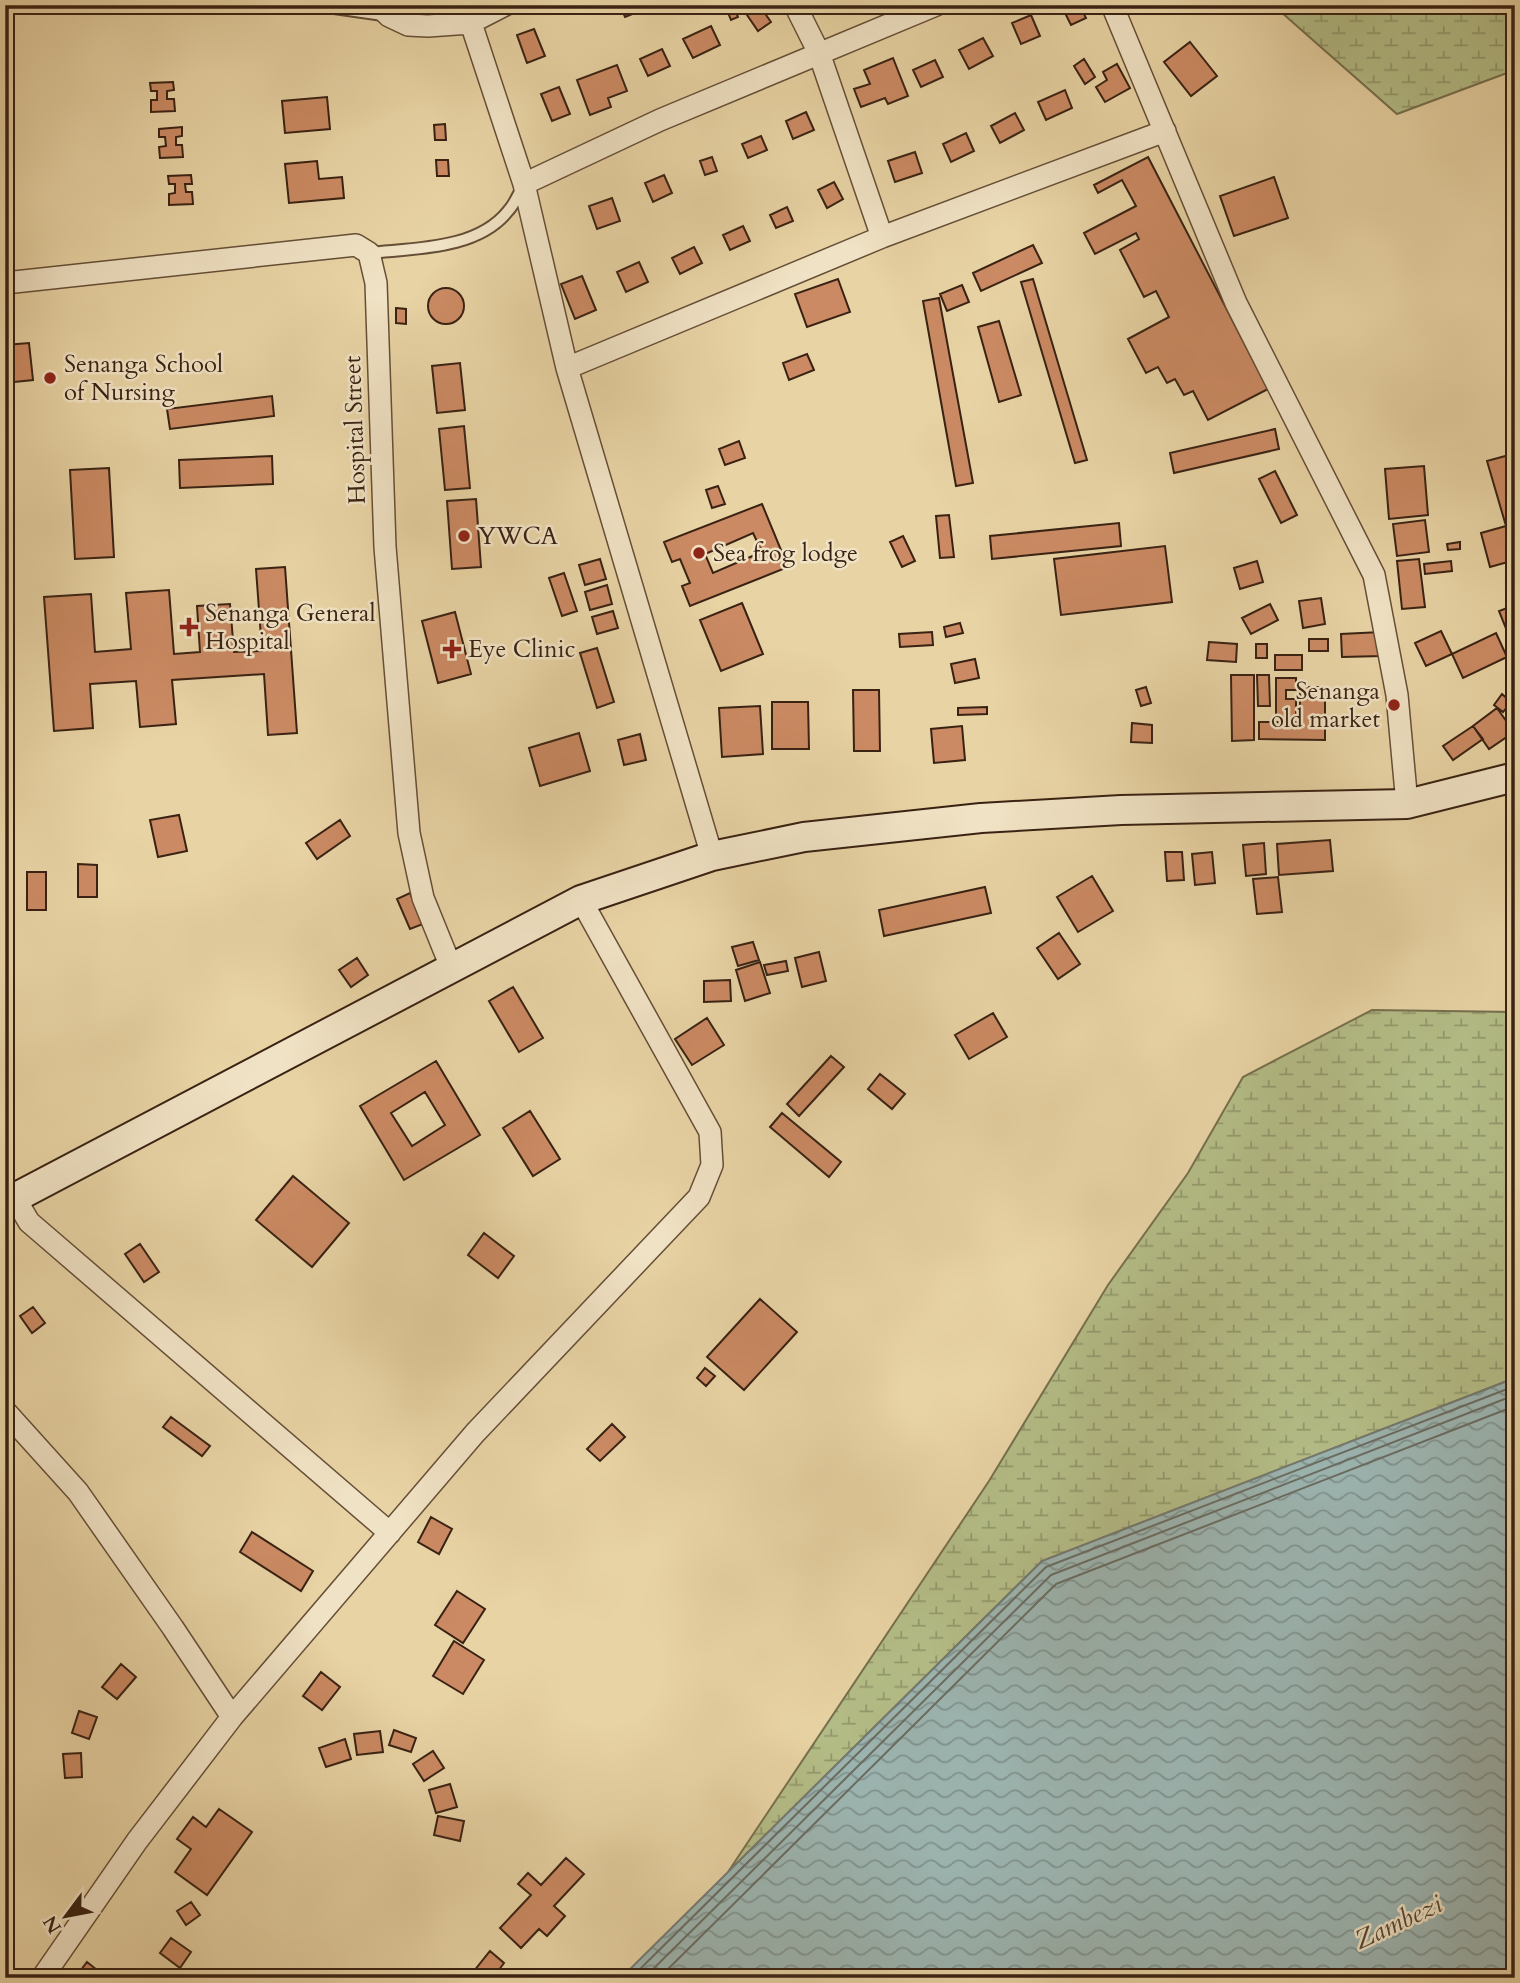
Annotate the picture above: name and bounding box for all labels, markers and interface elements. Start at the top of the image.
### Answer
place label: Senanga School of Nursing [64,348,223,409]
street label: Hospital Street [336,355,374,505]
marker: Senanga School of Nursing [42,370,58,386]
place label: YWCA [478,520,559,553]
marker: YWCA [456,528,472,544]
place label: Sea frog lodge [713,537,858,570]
marker: Sea frog lodge [691,545,707,561]
place label: Senanga General Hospital [205,597,376,658]
marker: Senanga General Hospital [179,617,199,637]
place label: Eye Clinic [468,633,575,666]
marker: Eye Clinic [442,639,462,659]
place label: Senanga old market [1271,675,1381,736]
marker: Senanga old market [1386,697,1402,713]
north arrow [32,1882,102,1952]
water label: Zambezi [1348,1886,1448,1958]
text: N [37,1910,68,1938]

